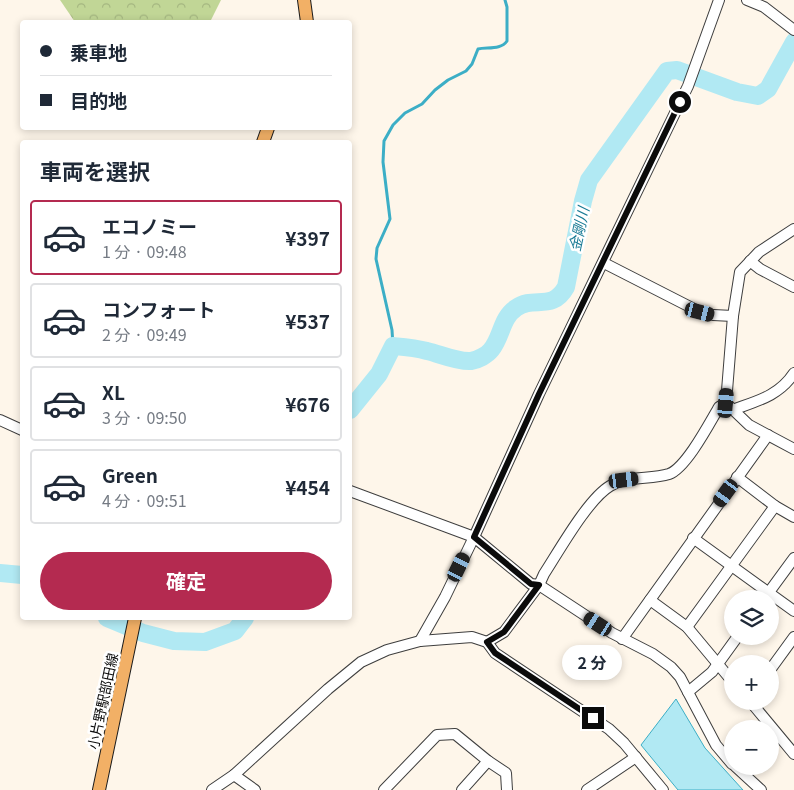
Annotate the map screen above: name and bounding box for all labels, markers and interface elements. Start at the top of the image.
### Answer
text: 乗車地 [70,38,127,65]
text: 目的地 [70,86,127,113]
route start [669,91,691,113]
text: 車両を選択 [40,154,150,186]
water label: 金剛川 [563,203,593,253]
text: エコノミー [102,212,197,239]
icon: car [42,215,87,260]
text: ¥397 [285,224,330,251]
text: 1 分 · 09:48 [102,239,187,263]
text: コンフォート [102,295,215,322]
icon: car [42,298,87,343]
car [683,301,716,323]
text: ¥537 [285,307,330,334]
text: 2 分 · 09:49 [102,322,187,346]
text: XL [102,378,125,405]
icon: car [42,381,87,426]
car [717,387,734,419]
text: ¥676 [285,390,330,417]
text: 3 分 · 09:50 [102,405,187,429]
text: Green [102,461,158,488]
icon: car [42,464,87,509]
car [608,471,639,489]
text: ¥454 [285,473,330,500]
car [711,476,740,510]
text: 4 分 · 09:51 [102,488,187,512]
car [445,550,472,584]
button: 確定 [40,552,332,610]
map controls [724,590,779,775]
button: layers [724,590,779,645]
car [581,610,614,638]
callout: 2 分 [563,646,623,680]
text: 2 分 [577,650,607,674]
street label: 小片野駅部田線 [82,651,122,751]
button: + [724,655,779,710]
route end [582,707,604,729]
button: − [724,720,779,775]

